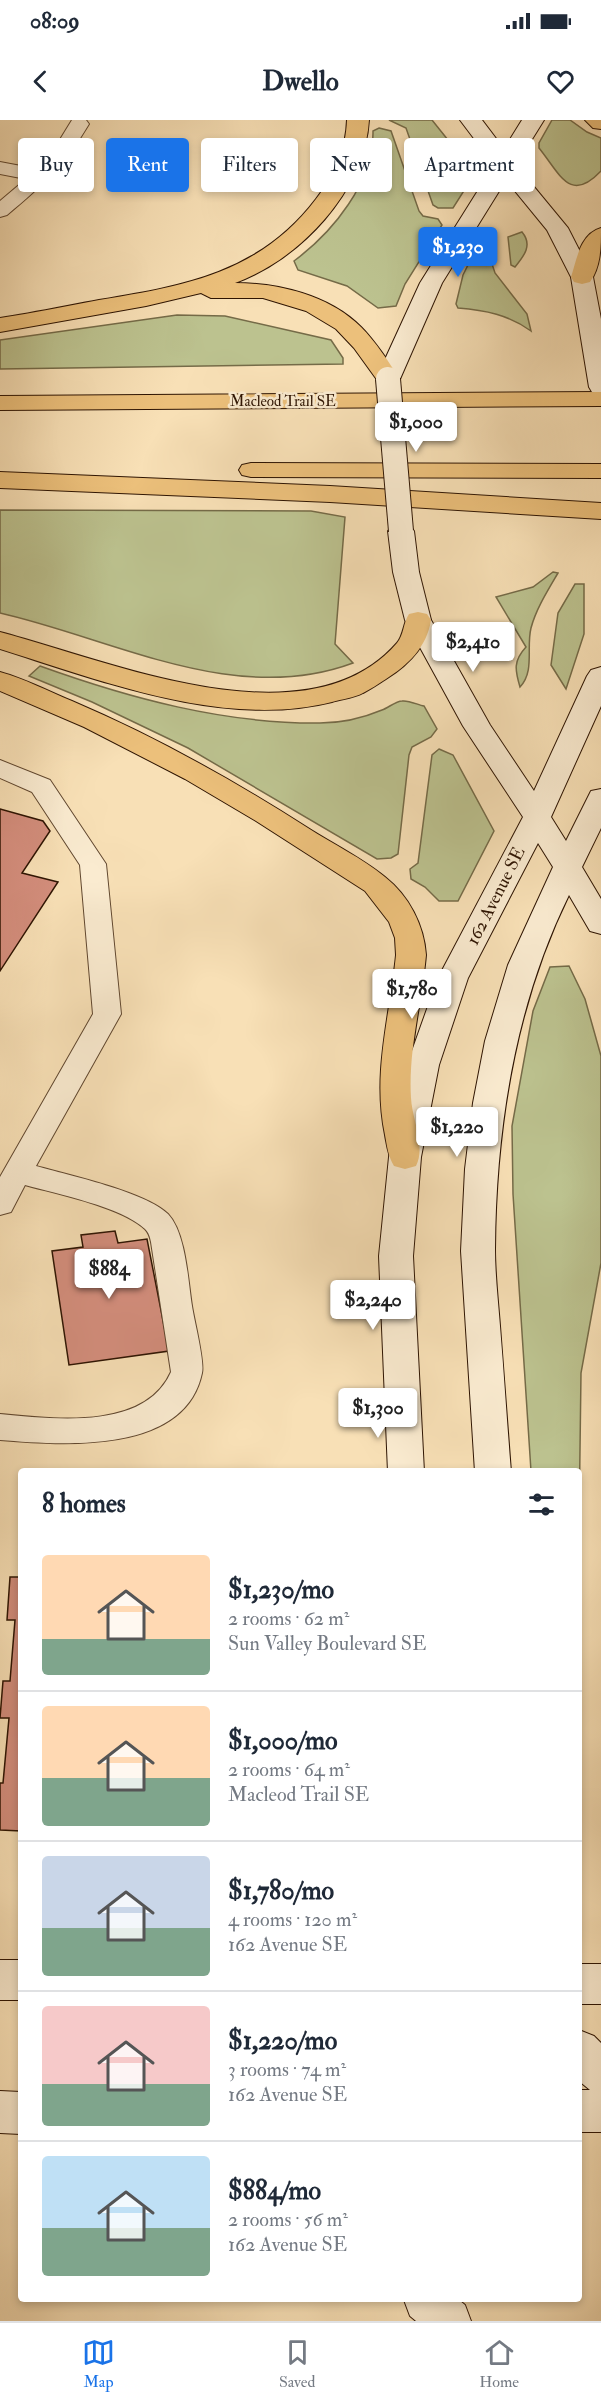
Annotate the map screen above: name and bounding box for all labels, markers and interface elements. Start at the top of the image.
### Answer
text: 08:09 [30,7,80,35]
icon: back [24,65,57,98]
text: Dwello [262,65,339,98]
icon: heart [544,65,577,98]
chip: Buy [18,138,94,192]
chip: Rent [106,138,189,192]
chip: Filters [201,138,298,192]
chip: New [310,138,392,192]
chip: Apartment [404,138,535,192]
pin: $1,230 [409,227,507,278]
text: $1,230 [432,234,484,259]
street label: Macleod Trail SE [230,392,336,411]
pin: $1,000 [367,402,465,453]
text: $1,000 [389,409,443,434]
pin: $2,410 [424,622,522,673]
text: $2,410 [446,629,500,654]
street label: 162 Avenue SE [461,843,531,949]
pin: $1,780 [363,969,461,1020]
text: $1,780 [386,976,438,1001]
pin: $1,220 [408,1107,506,1158]
text: $1,220 [430,1114,484,1139]
pin: $884 [73,1249,145,1300]
text: $884 [89,1256,129,1281]
pin: $2,240 [324,1280,422,1331]
text: $2,240 [344,1287,402,1312]
pin: $1,300 [329,1388,427,1439]
text: $1,300 [352,1395,404,1420]
text: 8 homes [42,1488,126,1520]
icon: filters [525,1488,558,1521]
text: $1,230/mo [228,1574,334,1606]
icon: home [90,1579,162,1651]
text: 2 rooms · 62 m² [228,1606,349,1631]
text: Sun Valley Boulevard SE [228,1631,426,1656]
text: $1,000/mo [228,1725,338,1757]
icon: home [90,1730,162,1802]
text: 2 rooms · 64 m² [228,1757,350,1782]
text: Macleod Trail SE [228,1782,369,1807]
text: $1,780/mo [228,1875,334,1907]
icon: home [90,1880,162,1952]
text: 4 rooms · 120 m² [228,1907,357,1932]
text: 162 Avenue SE [228,1932,347,1957]
text: $1,220/mo [228,2025,337,2057]
icon: home [90,2030,162,2102]
text: 3 rooms · 74 m² [228,2057,346,2082]
text: 162 Avenue SE [228,2082,347,2107]
text: $884/mo [228,2175,321,2207]
icon: home [90,2180,162,2252]
text: 2 rooms · 56 m² [228,2207,348,2232]
text: 162 Avenue SE [228,2232,347,2257]
tab: Map [82,2336,115,2392]
tab: Saved [279,2336,315,2392]
tab: Home [479,2336,519,2392]

